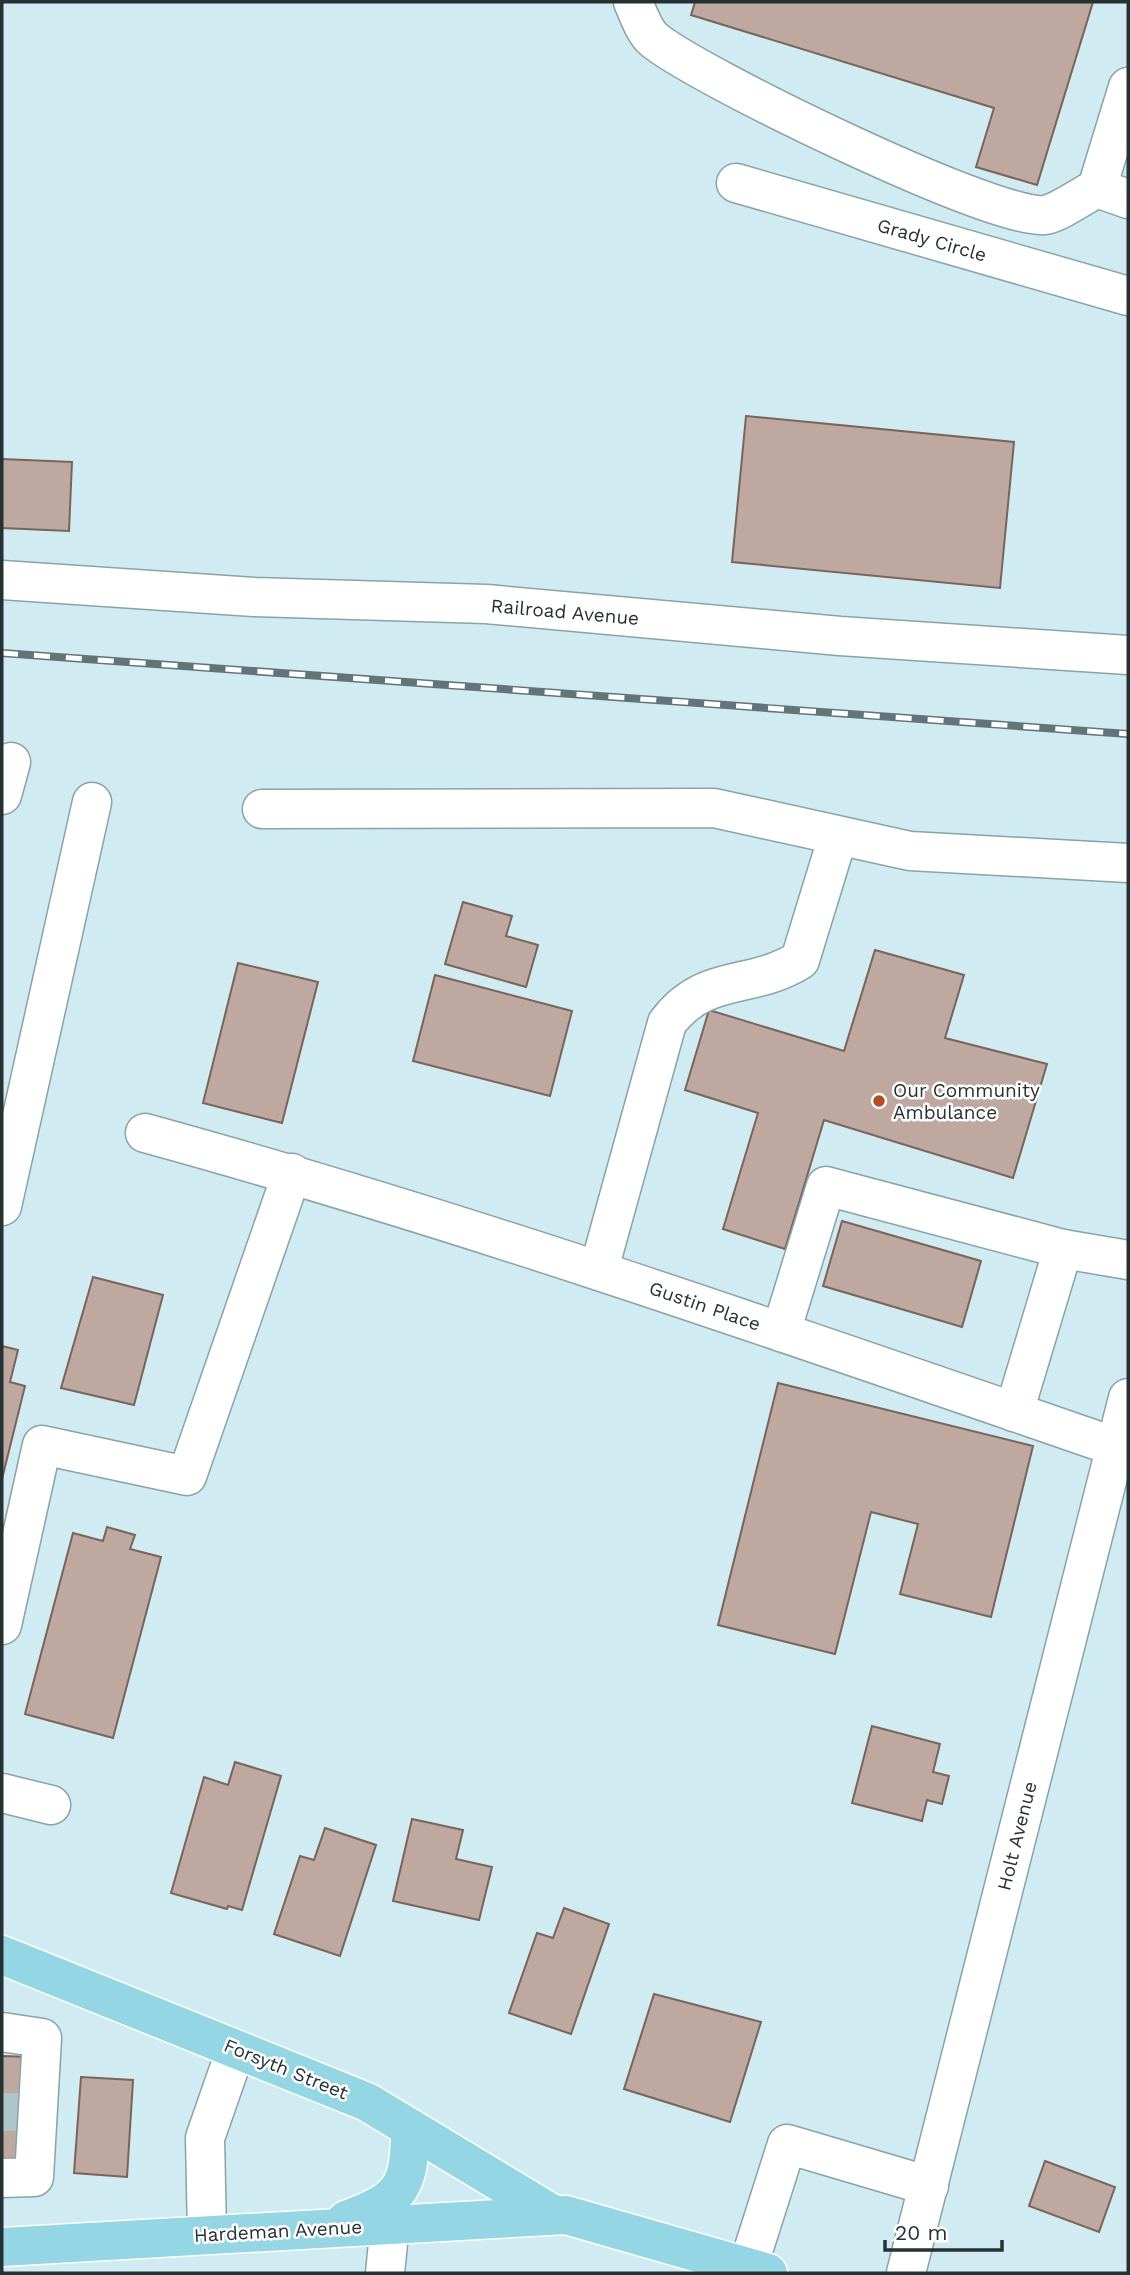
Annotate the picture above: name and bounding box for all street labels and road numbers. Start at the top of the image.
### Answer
street label: Grady Circle [875,213,989,267]
street label: Railroad Avenue [490,594,640,630]
street label: Gustin Place [646,1276,764,1336]
street label: Holt Avenue [992,1779,1042,1893]
street label: Forsyth Street [221,2034,352,2104]
street label: Hardeman Avenue [193,2215,363,2247]

